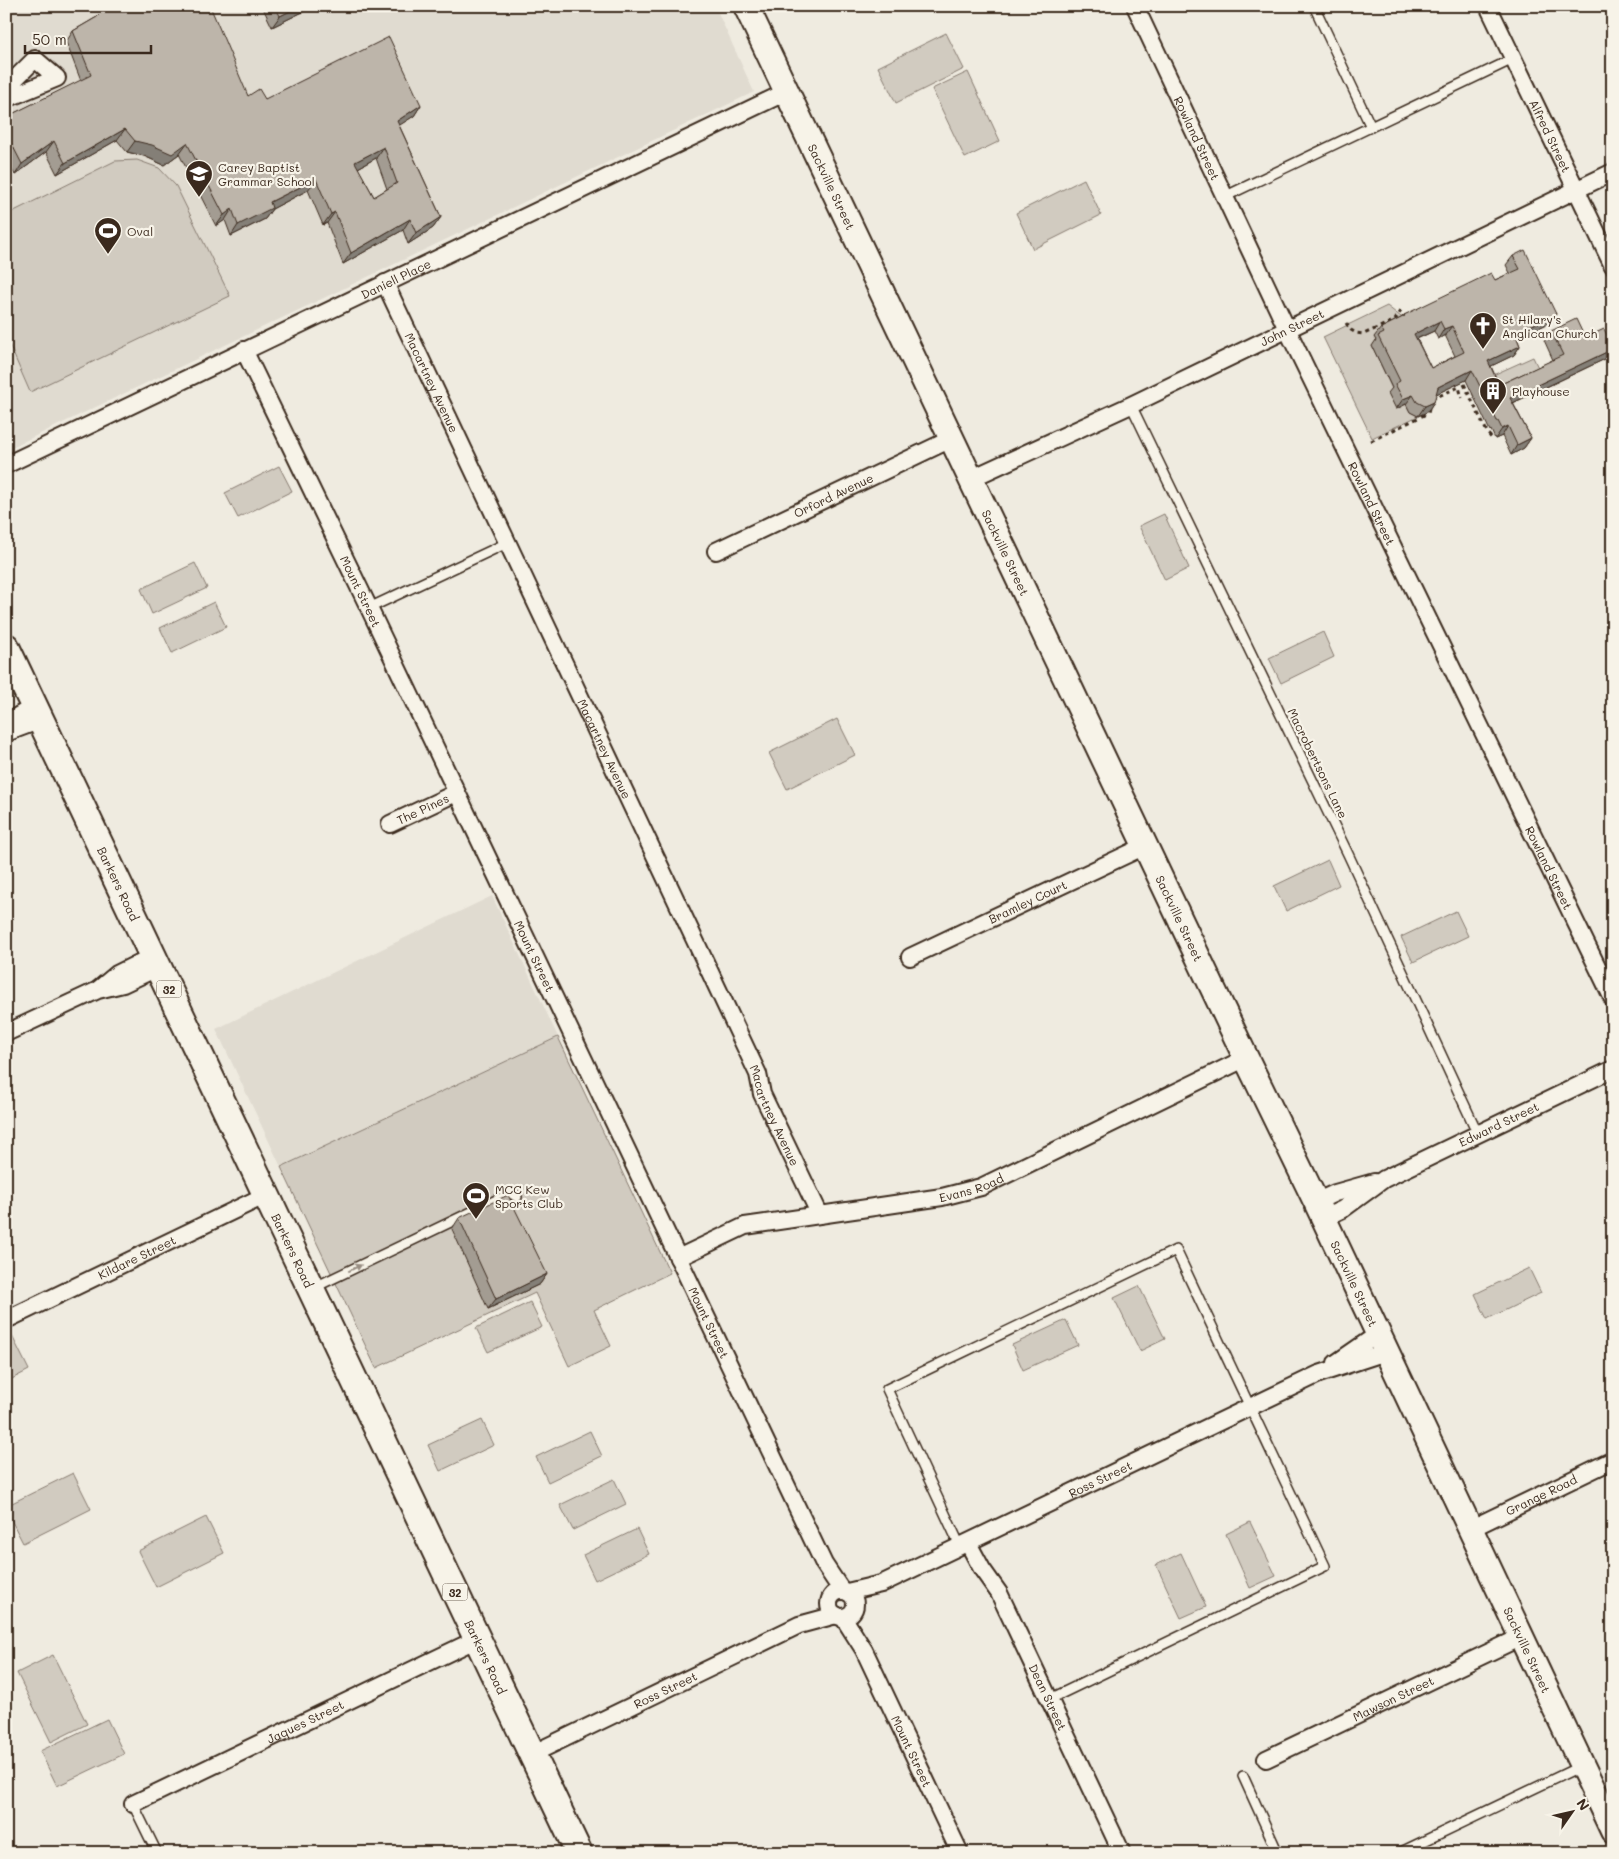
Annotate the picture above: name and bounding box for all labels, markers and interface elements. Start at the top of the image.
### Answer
scale bar [25,22,151,54]
text: 50 m [32,29,67,49]
street label: Rowland Street [1171,94,1224,183]
street label: Alfred Street [1526,97,1575,175]
street label: Sackville Street [805,141,859,232]
school or university icon: Carey Baptist Grammar School [184,159,214,198]
place label: Carey Baptist Grammar School [218,159,315,189]
sports icon: Oval [93,216,123,255]
place label: Oval [127,223,153,239]
street label: Daniell Place [358,255,433,302]
street label: John Street [1257,305,1327,349]
church icon: St Hilary's Anglican Church [1468,311,1498,350]
place label: St Hilary's Anglican Church [1502,311,1598,341]
street label: Macartney Avenue [401,330,462,435]
building icon: Playhouse [1478,376,1508,415]
place label: Playhouse [1512,383,1570,399]
street label: Rowland Street [1345,459,1399,548]
street label: Orford Avenue [791,469,876,521]
street label: Sackville Street [978,507,1033,598]
street label: Mount Street [337,553,385,629]
street label: Macartney Avenue [574,696,635,801]
street label: Macrobertsons Lane [1284,705,1352,821]
street label: The Pines [394,790,451,828]
street label: Rowland Street [1522,823,1576,912]
street label: Barkers Road [94,844,143,924]
street label: Sackville Street [1152,873,1207,964]
street label: Bramley Court [986,876,1069,927]
street label: Mount Street [511,918,558,994]
road number: 32 [156,981,182,998]
street label: Macartney Avenue [747,1062,803,1168]
street label: Edward Street [1456,1098,1541,1150]
street label: Evans Road [937,1169,1006,1205]
sports icon: MCC Kew Sports Club [461,1181,491,1220]
place label: MCC Kew Sports Club [495,1181,563,1211]
street label: Barkers Road [268,1211,317,1290]
street label: Kildare Street [95,1232,178,1283]
street label: Sackville Street [1327,1238,1382,1329]
one-way arrow [347,1264,362,1272]
street label: Mount Street [685,1284,733,1361]
street label: Ross Street [1066,1457,1135,1501]
street label: Grange Road [1503,1471,1580,1519]
road number: 32 [442,1584,468,1600]
street label: Sackville Street [1500,1604,1555,1695]
street label: Barkers Road [461,1617,510,1697]
street label: Dean Street [1026,1661,1071,1733]
street label: Ross Street [631,1667,700,1712]
street label: Mawson Street [1350,1672,1436,1724]
street label: Jaques Street [264,1696,346,1747]
street label: Mount Street [888,1713,936,1790]
north arrow [1546,1786,1596,1836]
text: N [1572,1795,1594,1814]

